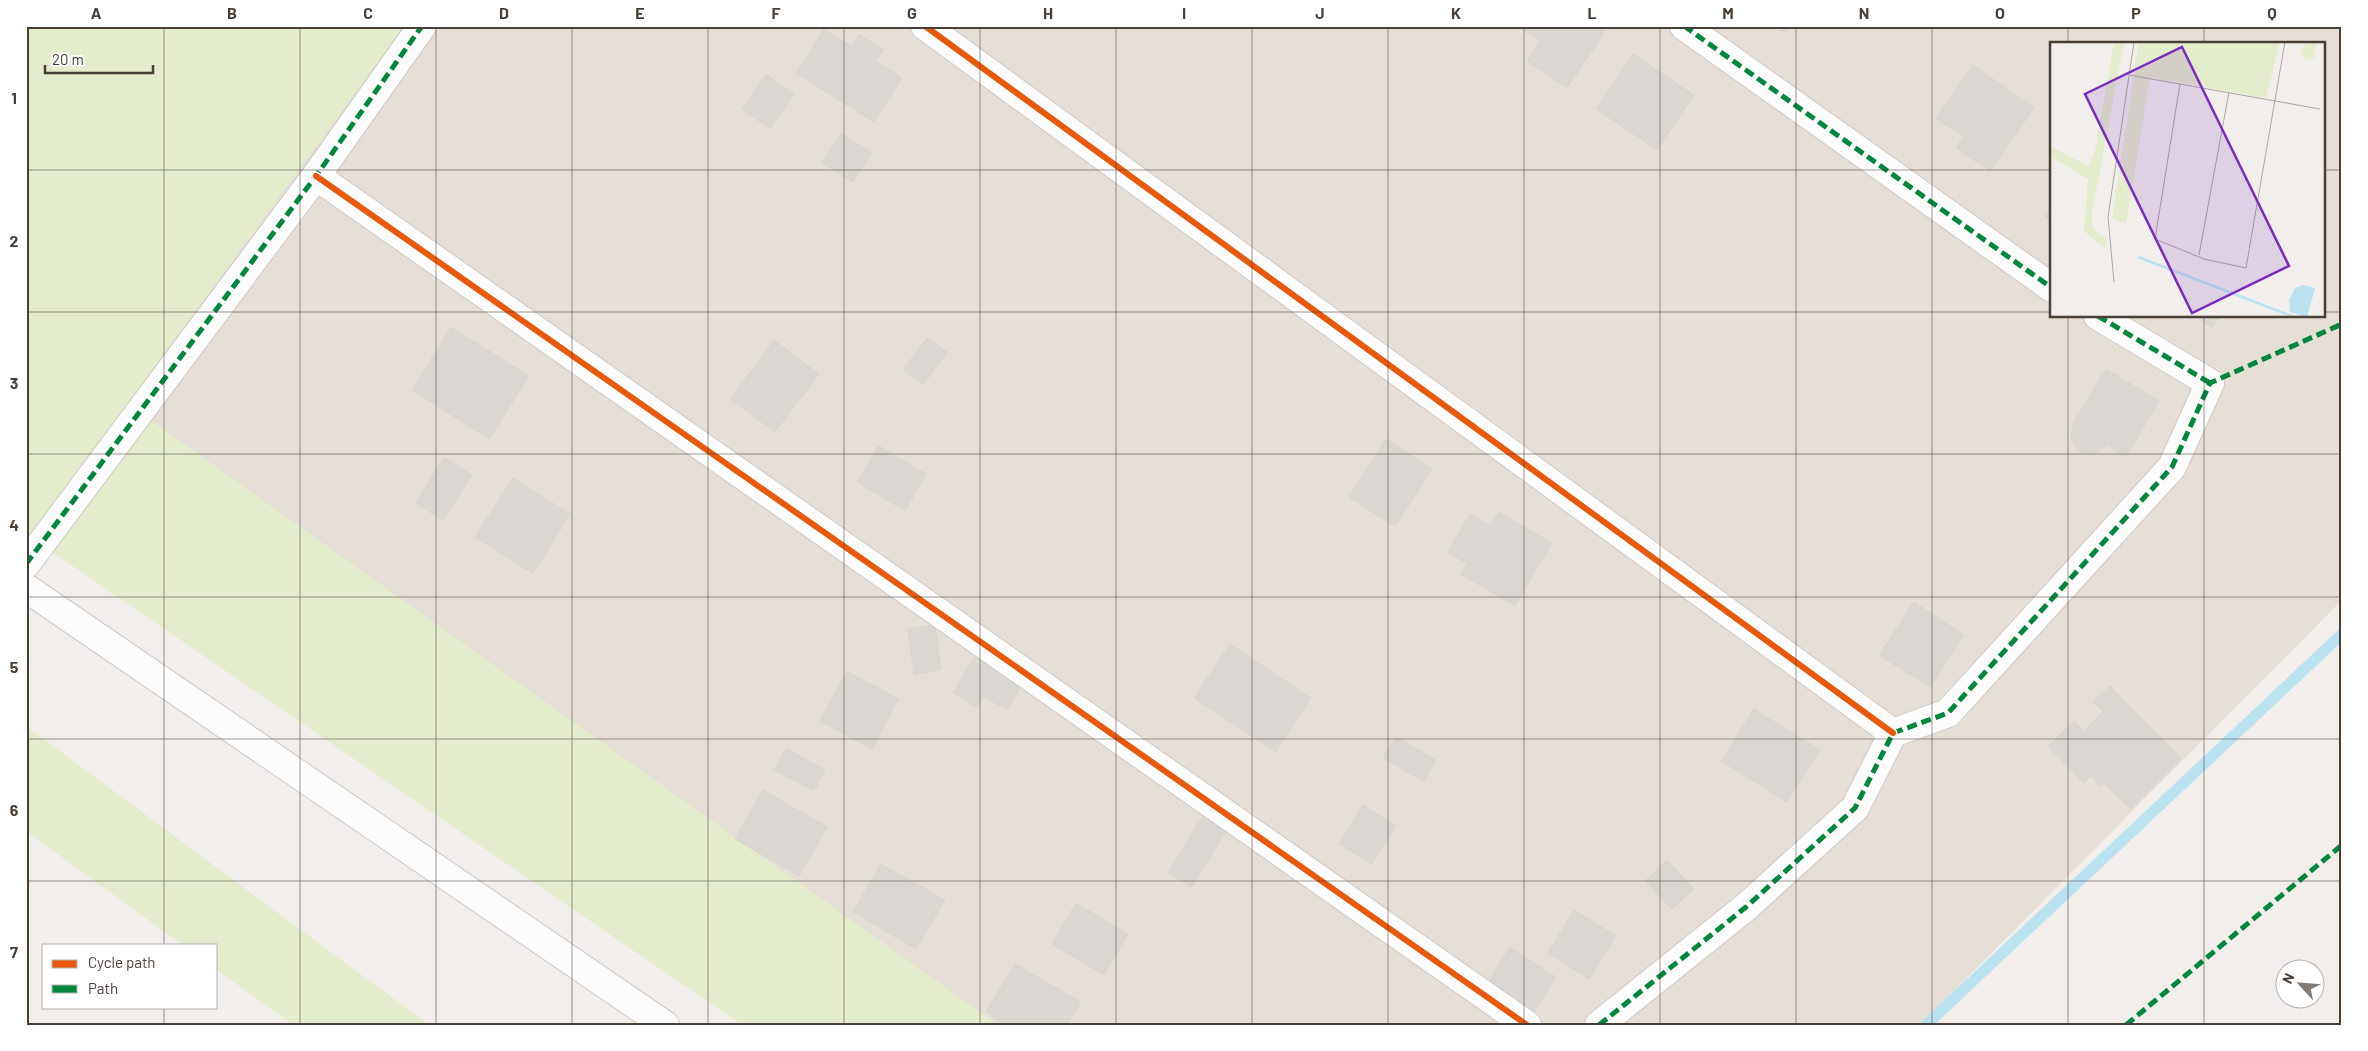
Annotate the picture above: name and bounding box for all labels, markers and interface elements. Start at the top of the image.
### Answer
text: A [91,3,102,22]
text: B [227,3,237,22]
text: C [363,3,373,22]
text: D [499,3,509,22]
text: E [635,3,645,22]
text: F [772,3,781,22]
text: G [907,3,917,22]
text: H [1043,3,1053,22]
text: I [1182,3,1186,22]
text: J [1315,3,1325,22]
text: K [1451,3,1461,22]
text: L [1587,3,1597,22]
text: M [1722,3,1734,22]
text: N [1859,3,1869,22]
text: O [1995,3,2005,22]
text: P [2131,3,2141,22]
text: Q [2267,3,2277,22]
scale bar [45,42,152,74]
inset map [2050,42,2326,318]
text: 20 m [52,50,84,68]
text: 1 [11,88,17,107]
text: 2 [10,231,19,250]
text: 3 [10,373,18,392]
text: 4 [9,515,19,534]
text: 5 [10,657,19,676]
text: 6 [10,800,19,819]
text: 7 [10,942,18,961]
legend [42,944,218,1008]
text: Cycle path [88,953,155,971]
north arrow [2276,958,2326,1008]
text: N [2278,970,2298,986]
text: Path [88,979,118,997]

